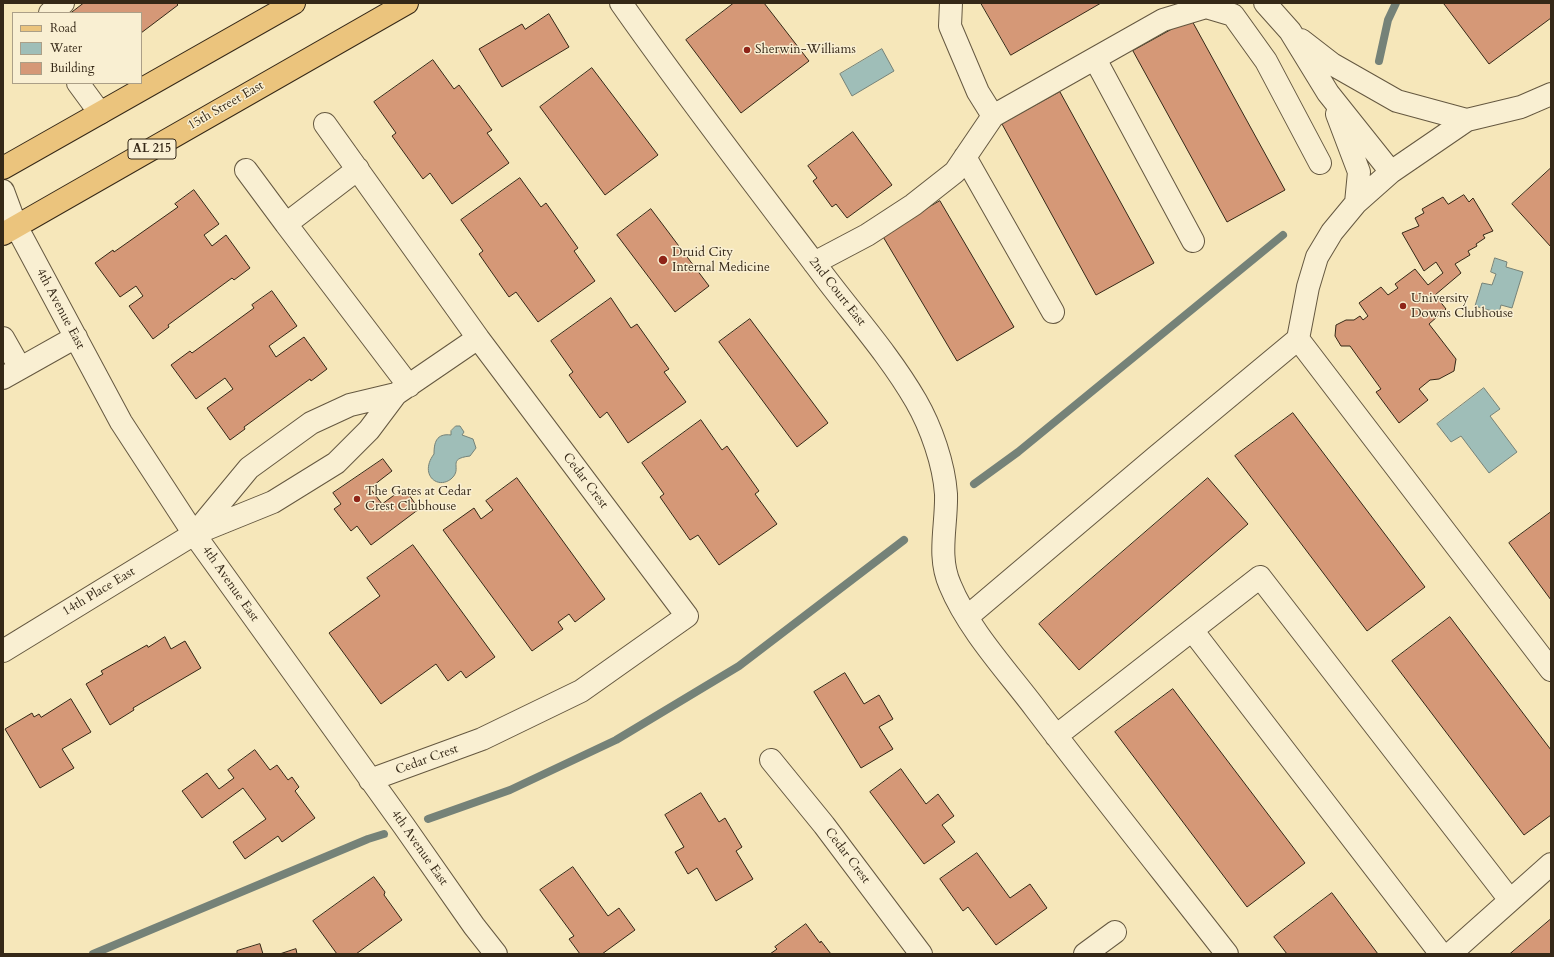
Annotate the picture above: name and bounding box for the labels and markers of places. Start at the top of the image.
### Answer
place label: Sherwin-Williams [755,42,856,58]
marker: Sherwin-Williams [742,45,752,55]
place label: Druid City Internal Medicine [672,245,770,276]
marker: Druid City Internal Medicine [657,254,669,266]
place label: University Downs Clubhouse [1411,291,1513,322]
marker: University Downs Clubhouse [1398,301,1408,311]
place label: The Gates at Cedar Crest Clubhouse [365,484,471,515]
marker: The Gates at Cedar Crest Clubhouse [352,494,362,504]

